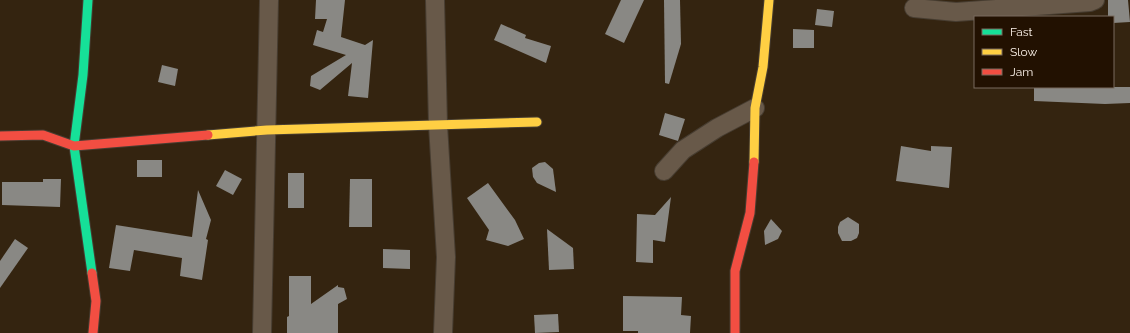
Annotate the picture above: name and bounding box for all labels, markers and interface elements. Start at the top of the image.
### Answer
legend [974,16,1114,88]
text: Fast [1010,25,1033,39]
text: Slow [1010,45,1037,59]
text: Jam [1010,65,1033,79]

